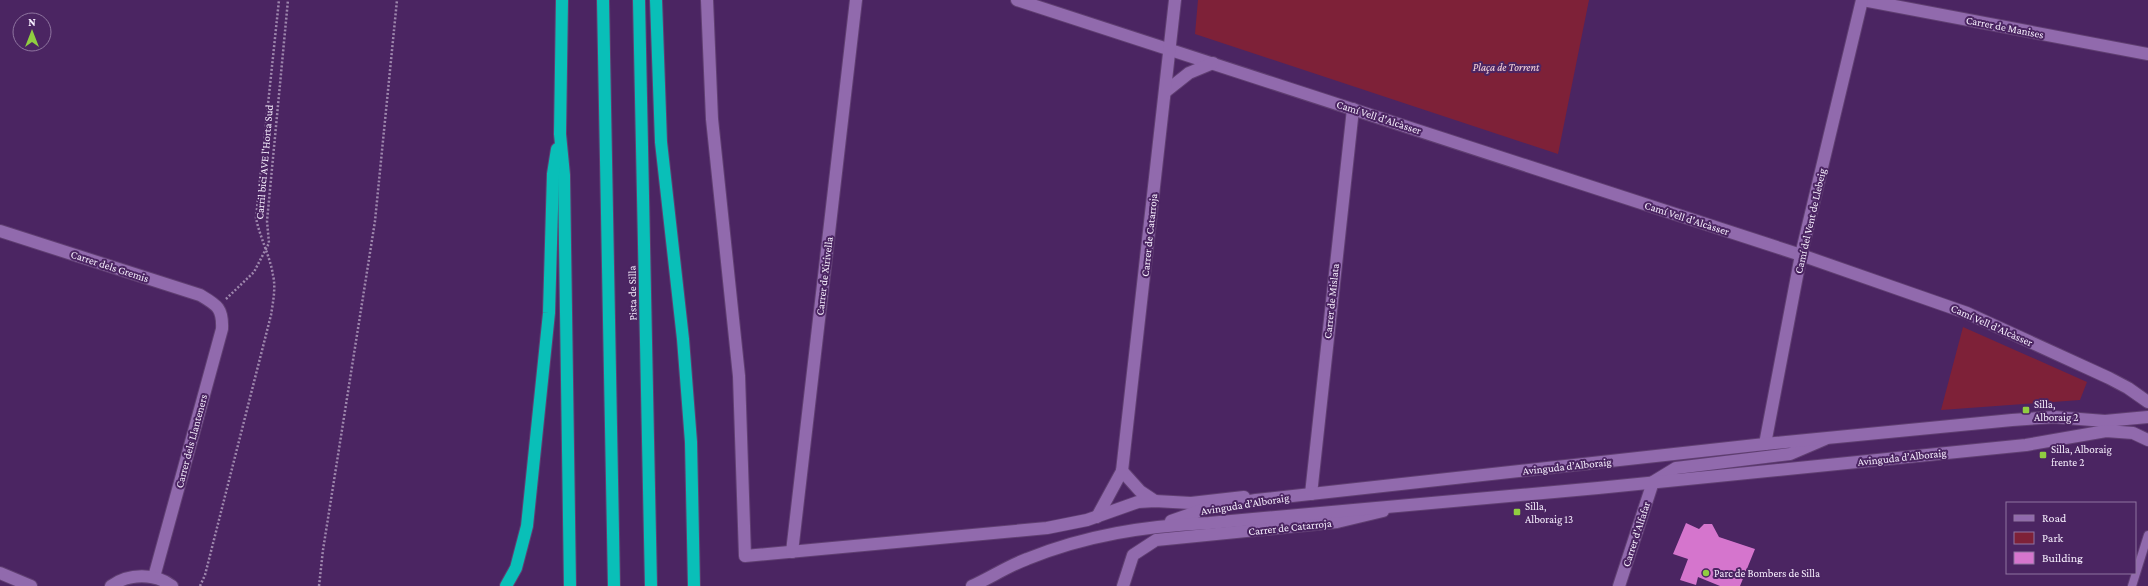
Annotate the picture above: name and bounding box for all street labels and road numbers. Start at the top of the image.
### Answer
street label: Carrer de Manises [1965,14,2045,40]
street label: Camí Vell d'Alcàsser [1335,98,1423,136]
street label: Carril bici AVE l'Horta Sud [253,104,275,220]
street label: Camí del Vent de Llebeig [1792,167,1829,275]
street label: Carrer de Catarroja [1139,193,1160,277]
street label: Camí Vell d'Alcàsser [1643,199,1731,237]
street label: Carrer de Xirivella [813,236,835,316]
street label: Carrer dels Gremis [69,248,151,284]
street label: Carrer de Mislata [1321,263,1341,339]
street label: Pista de Silla [626,265,638,321]
street label: Camí Vell d'Alcàsser [1949,302,2035,348]
street label: Carrer dels Llanteners [173,393,209,489]
street label: Avinguda d’Alboraig [1857,446,1948,469]
street label: Avinguda d’Alboraig [1522,455,1613,478]
street label: Avinguda d’Alboraig [1200,491,1291,518]
street label: Carrer d'Alfafar [1620,500,1652,568]
street label: Carrer de Catarroja [1248,517,1332,538]

